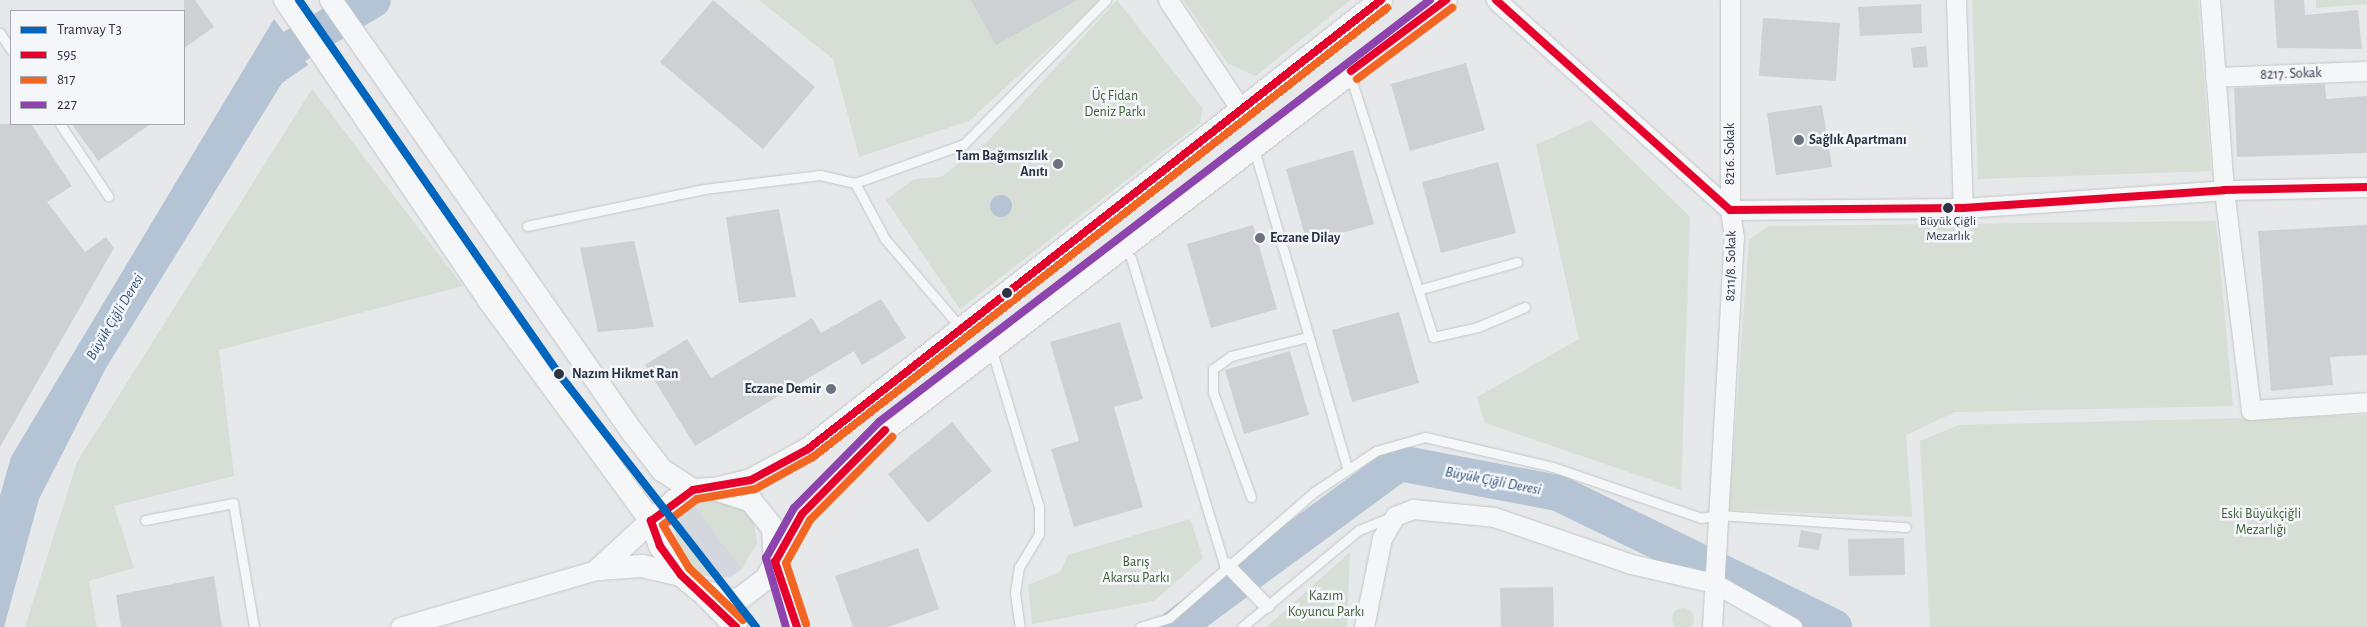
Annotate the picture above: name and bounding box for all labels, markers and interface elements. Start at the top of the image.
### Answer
legend [10,10,185,125]
text: Tramvay T3 [57,22,122,37]
text: 595 [57,47,77,62]
street label: 8217. Sokak [2260,65,2322,83]
text: 817 [57,72,76,87]
park label: Üç Fidan Deniz Parkı [1084,88,1146,120]
text: 227 [57,97,77,112]
street label: 8216. Sokak [1722,123,1738,185]
place label: Sağlık Apartmanı [1809,132,1907,148]
marker: Sağlık Apartmanı [1793,134,1805,146]
place label: Tam Bağımsızlık Anıtı [956,148,1048,180]
marker: Tam Bağımsızlık Anıtı [1052,158,1064,170]
marker: Büyük Çiğli Mezarlık [1943,203,1953,213]
place label: Büyük Çiğli Mezarlık [1920,215,1976,246]
place label: Eczane Dilay [1270,230,1340,246]
street label: 8211/8. Sokak [1722,230,1740,302]
marker: Eczane Dilay [1254,232,1266,244]
water label: Büyük Çiğli Deresi [82,271,148,363]
unlabelled marker [1002,288,1012,298]
marker: Nazım Hikmet Ran [550,365,568,383]
place label: Nazım Hikmet Ran [572,366,678,382]
place label: Eczane Demir [744,381,821,397]
marker: Eczane Demir [825,383,837,395]
water label: Büyük Çiğli Deresi [1444,463,1542,499]
park label: Eski Büyükçiğli Mezarlığı [2221,506,2301,538]
park label: Barış Akarsu Parkı [1102,554,1170,586]
park label: Kazım Koyuncu Parkı [1288,588,1364,620]

